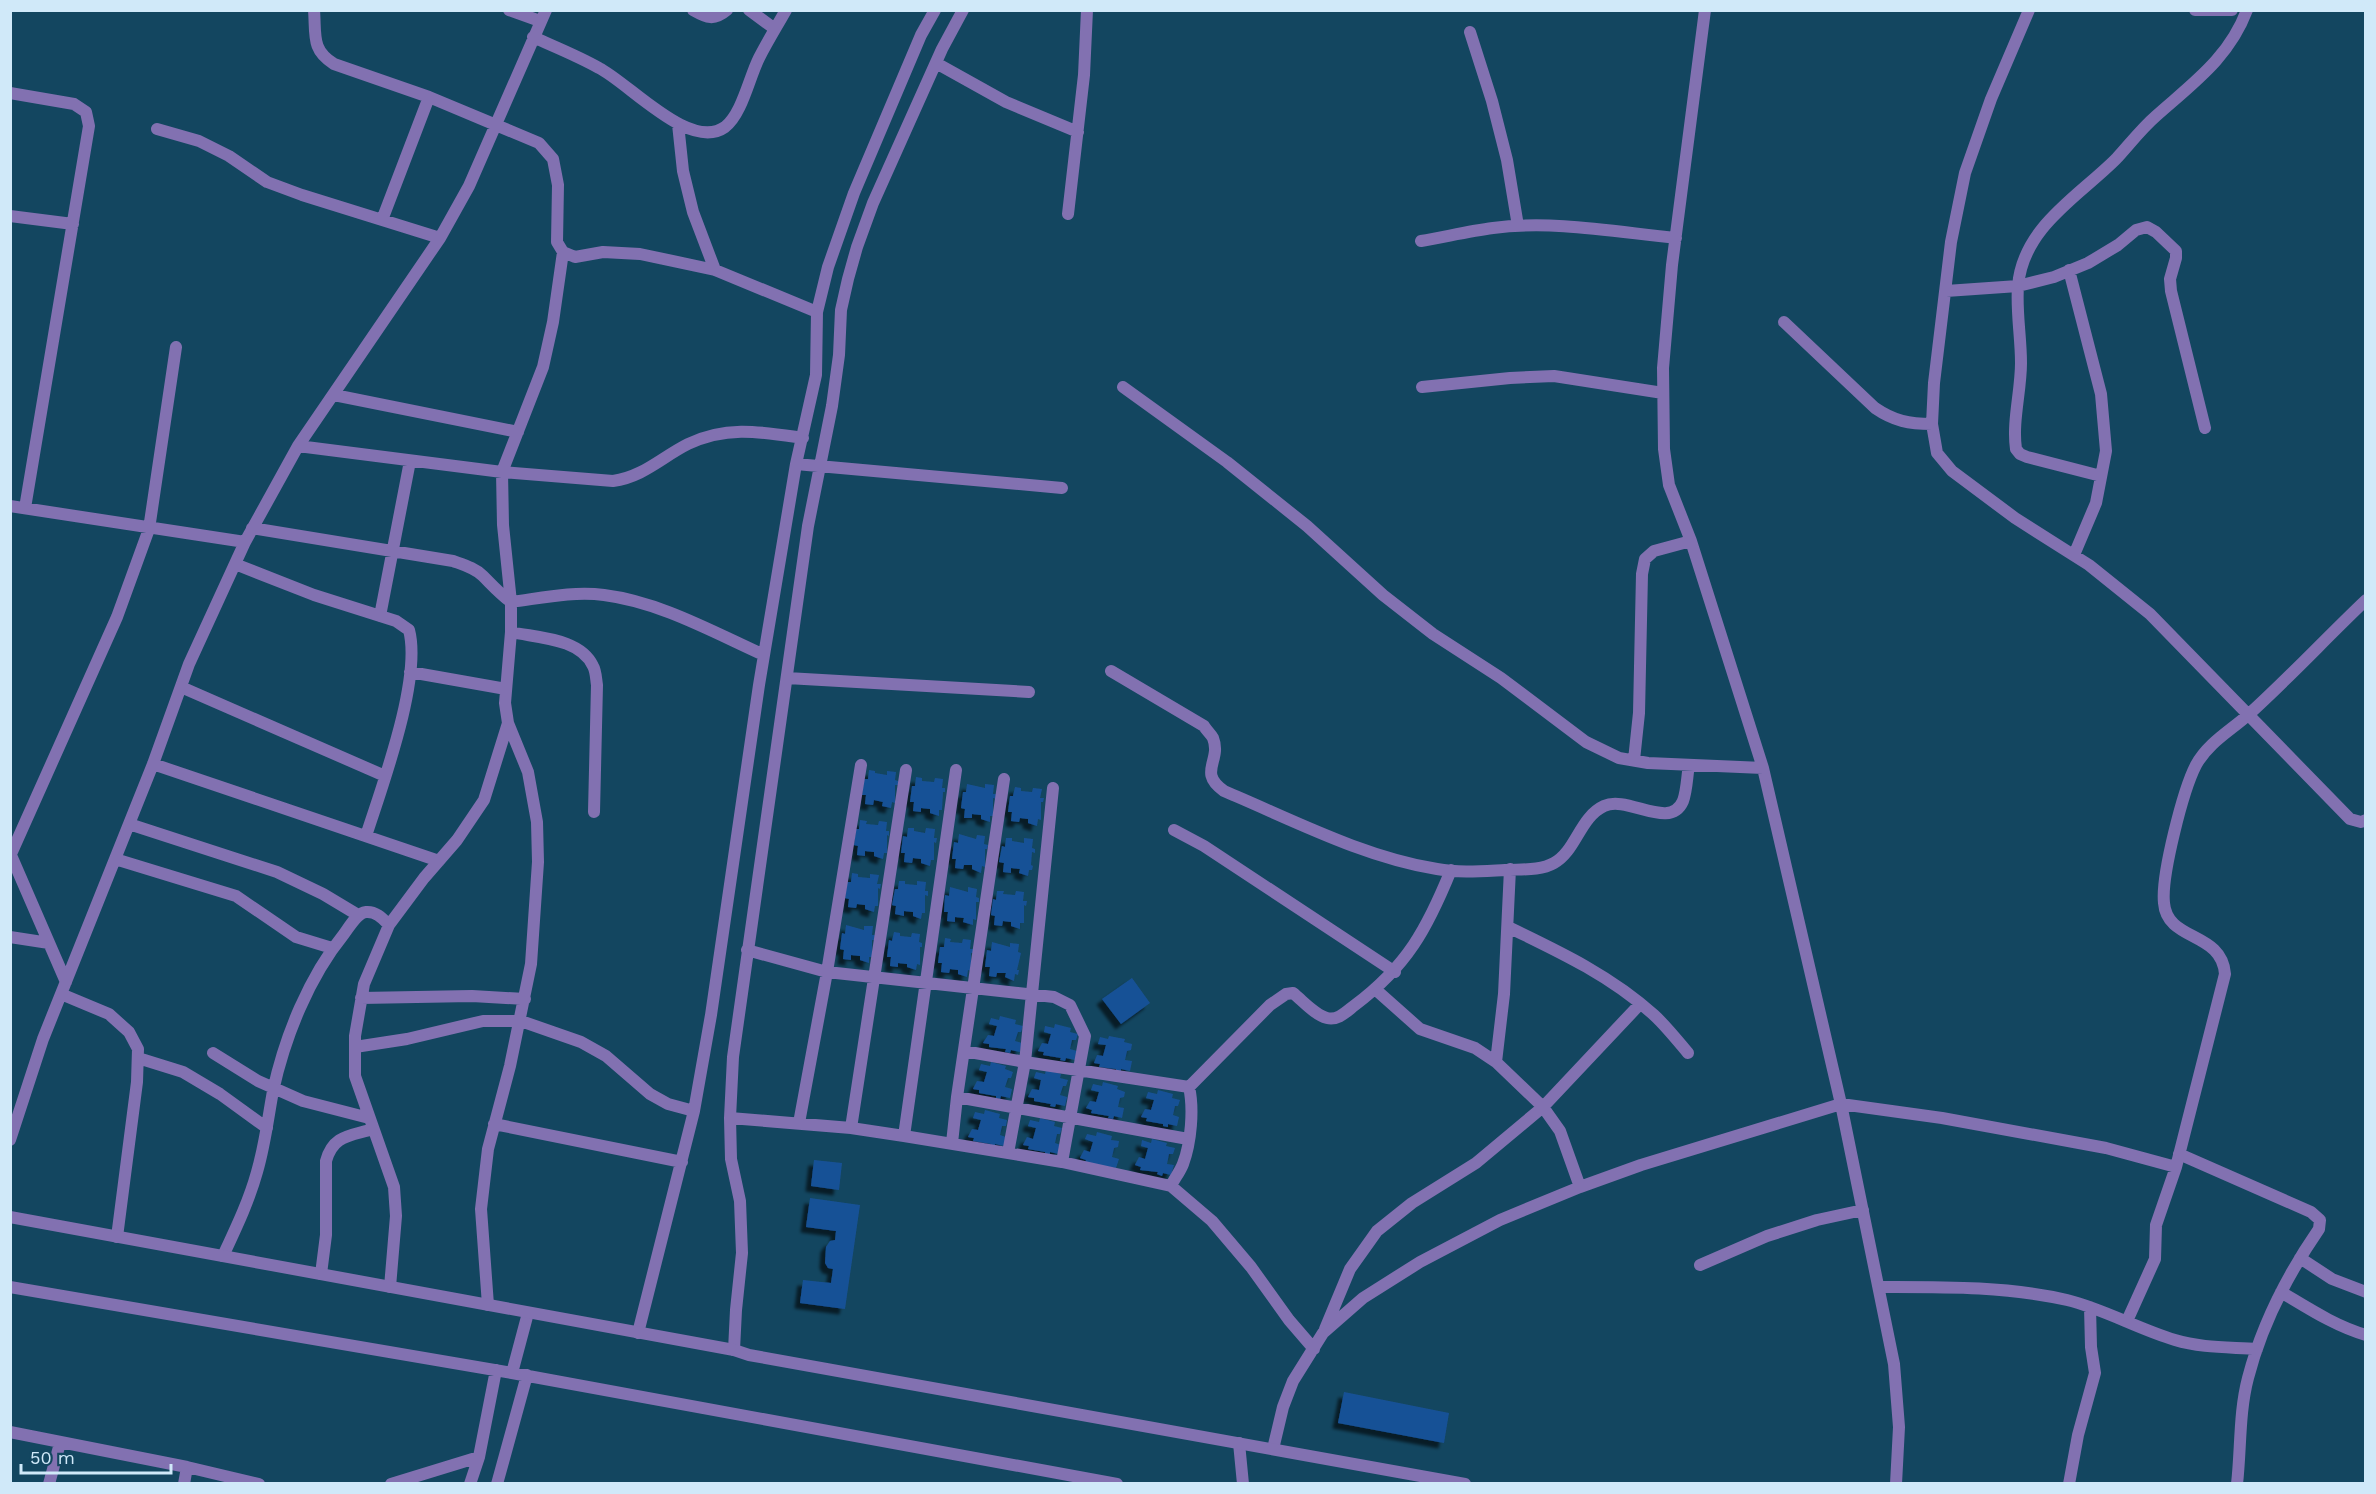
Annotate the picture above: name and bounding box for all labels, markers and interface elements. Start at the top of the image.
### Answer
scale bar [21,1437,171,1475]
text: 50 m [30,1447,75,1468]

